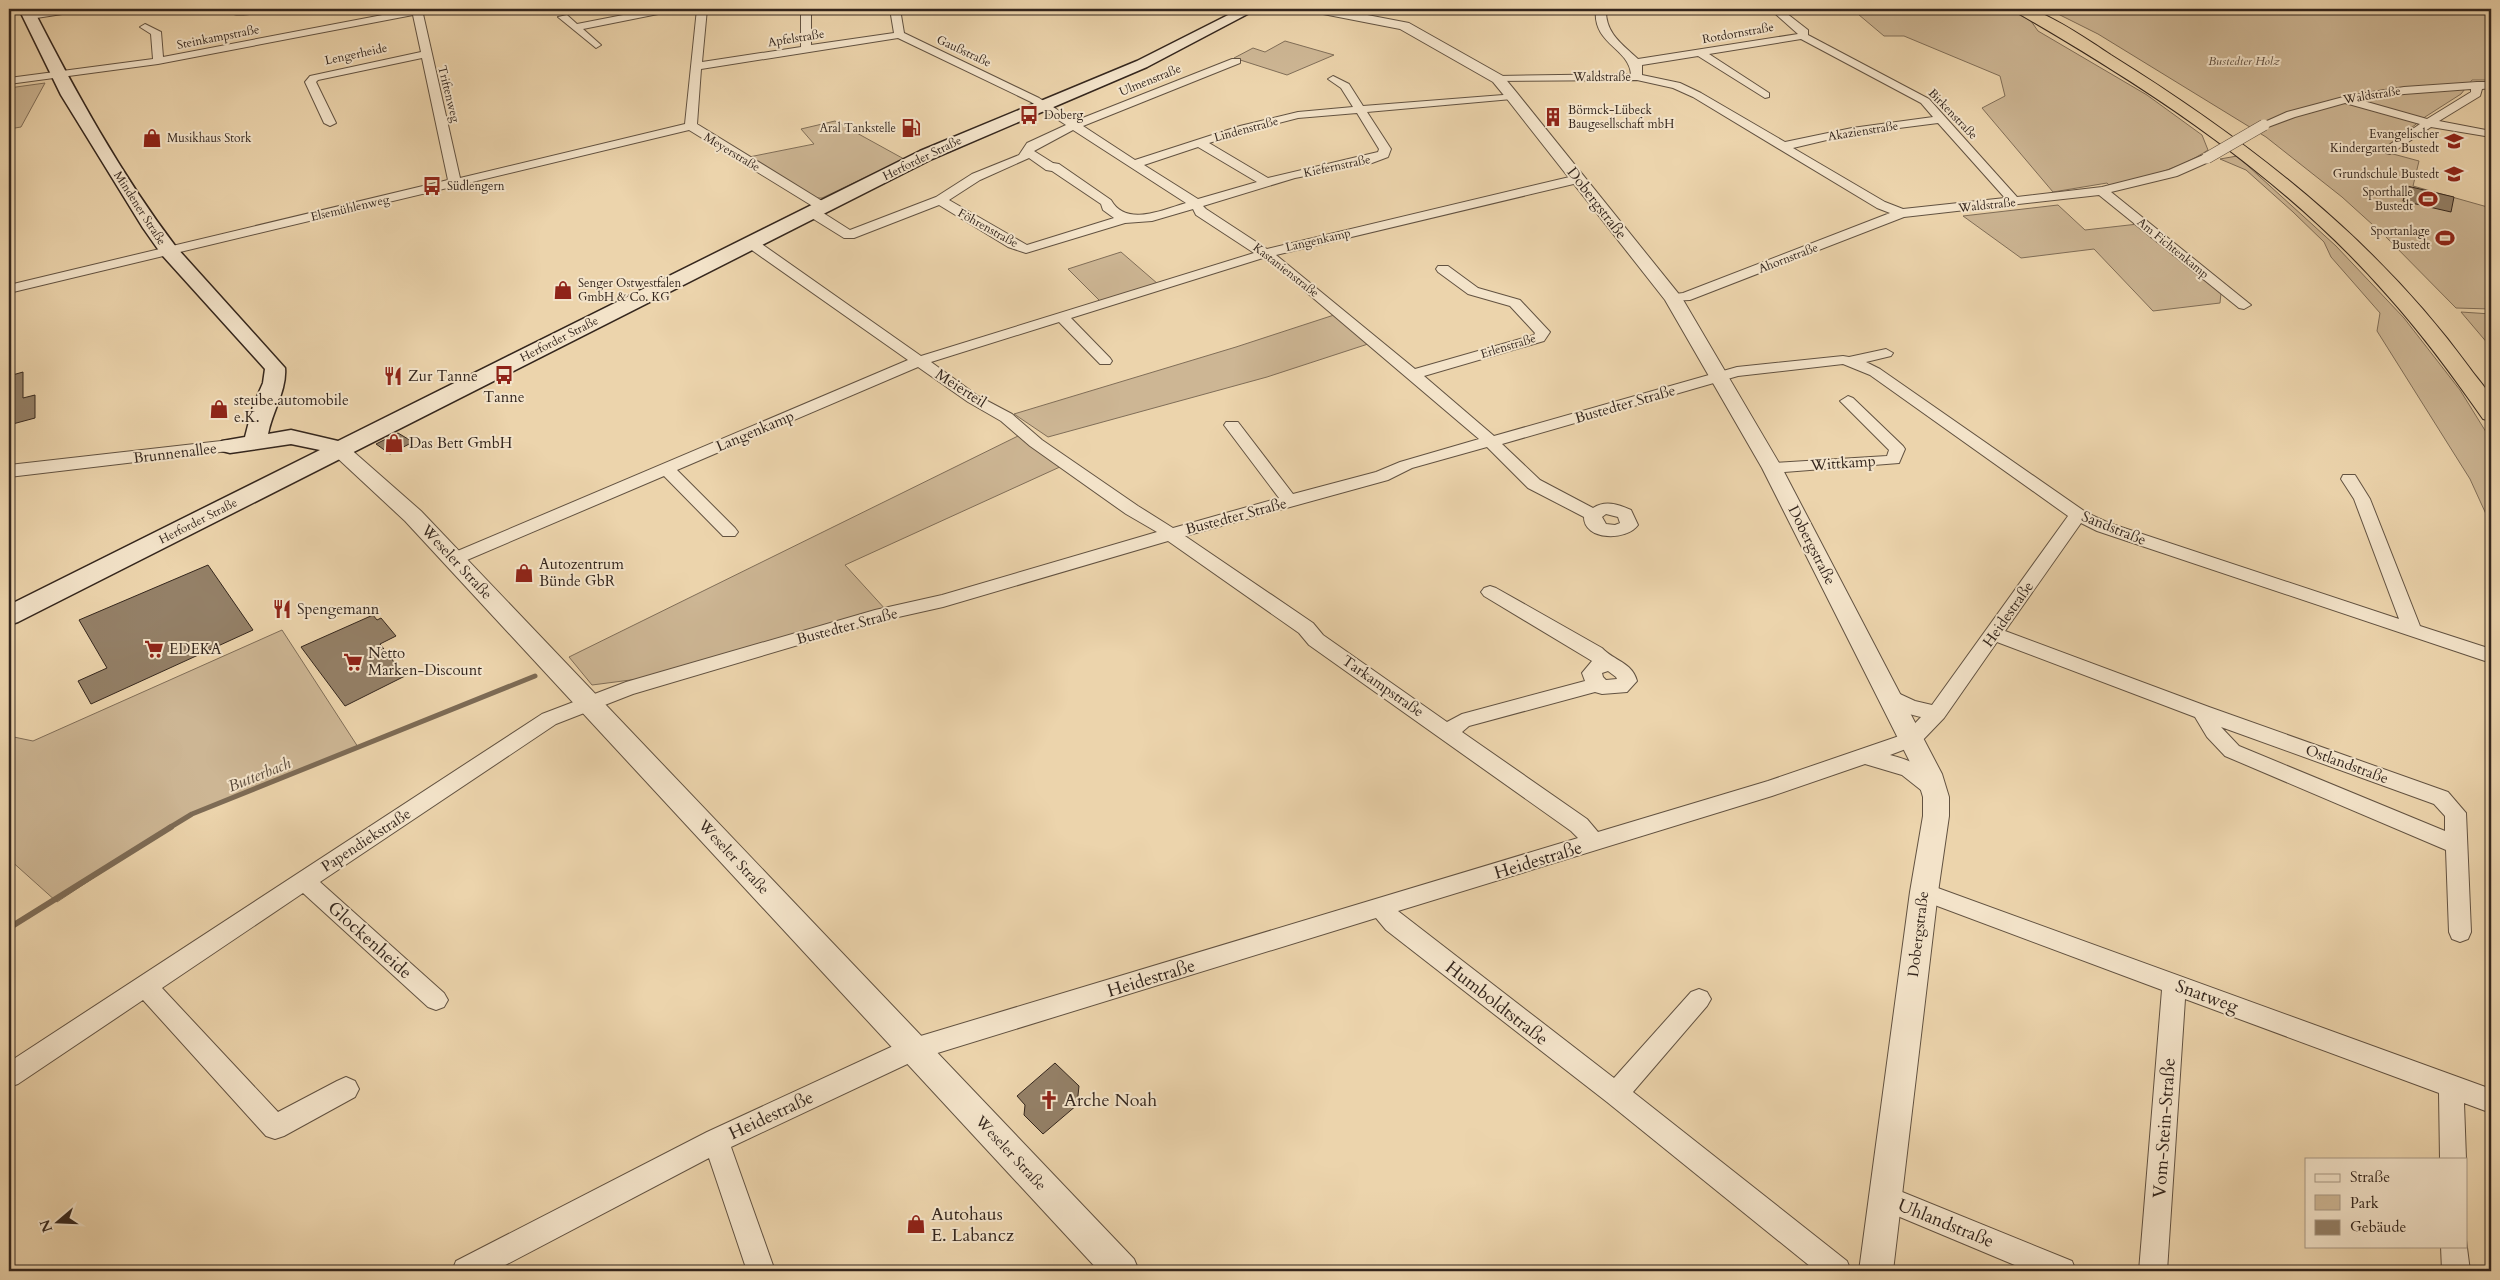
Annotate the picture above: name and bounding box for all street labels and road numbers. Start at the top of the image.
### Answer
street label: Rotdornstraße [1701,19,1775,47]
street label: Steinkampstraße [175,21,261,53]
street label: Apfelstraße [767,26,825,50]
street label: Gaußstraße [934,31,994,71]
street label: Lengerheide [323,40,389,68]
street label: Ulmenstraße [1117,60,1183,100]
street label: Triftenweg [434,64,464,124]
street label: Waldstraße [1572,69,1631,85]
street label: Waldstraße [2341,83,2402,108]
street label: Birkenstraße [1925,85,1981,143]
street label: Lindenstraße [1212,113,1280,145]
street label: Akazienstraße [1827,118,1899,144]
street label: Meyerstraße [701,129,763,175]
street label: Herforder Straße [880,132,964,184]
street label: Kiefernstraße [1302,151,1372,181]
street label: Dobergstraße [1562,163,1632,243]
street label: Mindener Straße [110,168,170,248]
street label: Elsemühlenweg [309,191,391,225]
street label: Waldstraße [1956,194,2017,216]
street label: Föhrenstraße [955,205,1021,251]
street label: Am Fichtenkamp [2134,214,2212,282]
street label: Langenkamp [1284,225,1352,255]
street label: Kastanienstraße [1250,239,1322,301]
street label: Ahornstraße [1756,239,1820,277]
street label: Herforder Straße [517,312,601,366]
street label: Erlenstraße [1478,330,1538,362]
street label: Meierteil [932,364,991,412]
street label: Bustedter Straße [1572,380,1678,428]
street label: Langenkamp [713,406,797,456]
street label: Brunnenallee [132,438,218,468]
street label: Wittkamp [1809,451,1876,475]
street label: Bustedter Straße [1183,493,1289,539]
street label: Herforder Straße [156,494,240,548]
street label: Dobergstraße [1783,502,1841,588]
street label: Sandstraße [2079,506,2149,550]
street label: Weseler Straße [417,520,497,604]
street label: Heidestraße [1978,577,2038,651]
street label: Bustedter Straße [794,603,900,649]
street label: Tarkampstraße [1338,650,1428,722]
street label: Ostlandstraße [2303,740,2391,788]
street label: Papendiekstraße [317,803,415,876]
street label: Weseler Straße [694,815,774,899]
street label: Heidestraße [1491,835,1585,886]
street label: Dobergstraße [1903,890,1933,978]
street label: Glockenheide [322,896,417,985]
street label: Heidestraße [1104,953,1198,1004]
street label: Humboldtstraße [1440,955,1553,1052]
street label: Snatweg [2172,974,2243,1020]
street label: Vom-Stein-Straße [2147,1057,2182,1199]
street label: Heidestraße [725,1085,818,1146]
street label: Weseler Straße [971,1111,1051,1195]
street label: Uhlandstraße [1894,1193,1998,1254]

